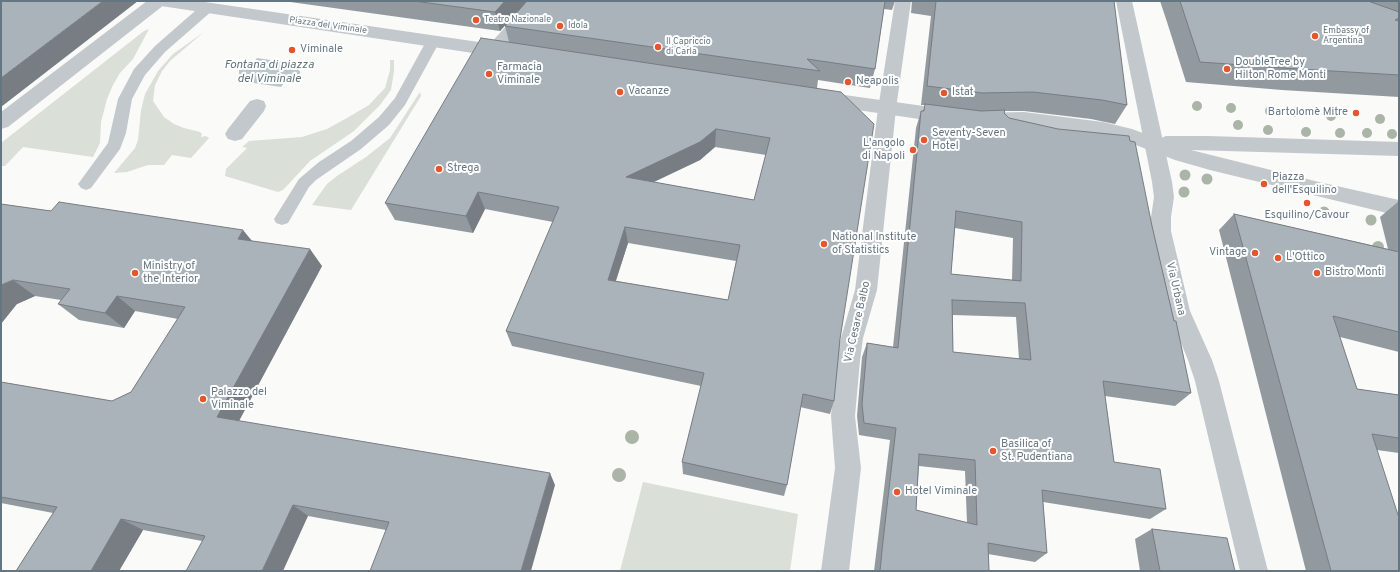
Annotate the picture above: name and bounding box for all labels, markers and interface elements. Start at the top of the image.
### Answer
street label: Piazza del Viminale [289,15,367,37]
marker: Teatro Nazionale [471,15,481,25]
place label: Teatro Nazionale [484,15,551,25]
marker: Idola [555,21,565,31]
place label: Idola [568,21,588,31]
place label: Embassy of Argentina [1323,26,1369,47]
marker: Embassy of Argentina [1310,31,1320,41]
place label: Il Capriccio di Carla [666,37,711,58]
marker: Il Capriccio di Carla [653,42,663,52]
place label: Viminale [300,43,343,57]
marker: Viminale [287,45,297,55]
place label: DoubleTree by Hilton Rome Monti [1235,56,1326,82]
water label: Fontana di piazza del Viminale [224,59,314,87]
place label: Farmacia Viminale [497,61,542,87]
marker: DoubleTree by Hilton Rome Monti [1222,64,1232,74]
marker: Farmacia Viminale [484,69,494,79]
place label: Neapolis [856,75,899,89]
marker: Neapolis [843,77,853,87]
place label: Vacanze [628,85,669,99]
place label: Istat [952,86,974,100]
marker: Vacanze [615,87,625,97]
marker: Istat [939,88,949,98]
place label: Bartolomè Mitre [1268,106,1348,120]
marker: Bartolomè Mitre [1351,108,1361,118]
place label: Seventy-Seven Hotel [932,127,1006,153]
marker: Seventy-Seven Hotel [919,135,929,145]
place label: L'angolo di Napoli [862,137,905,163]
marker: L'angolo di Napoli [908,145,918,155]
place label: Strega [447,162,479,176]
marker: Strega [434,164,444,174]
place label: Piazza dell'Esquilino [1272,171,1337,197]
marker: Piazza dell'Esquilino [1259,179,1269,189]
marker: Esquilino/Cavour [1302,198,1312,208]
place label: Esquilino/Cavour [1264,209,1350,223]
place label: National Institute of Statistics [832,231,917,257]
marker: National Institute of Statistics [819,239,829,249]
place label: Vintage [1209,246,1247,260]
marker: Vintage [1250,248,1260,258]
place label: L'Ottico [1286,251,1325,265]
marker: L'Ottico [1273,253,1283,263]
place label: Ministry of the Interior [143,260,198,286]
street label: Via Urbana [1162,261,1188,317]
place label: Bistro Monti [1325,266,1384,280]
marker: Ministry of the Interior [130,268,140,278]
marker: Bistro Monti [1312,268,1322,278]
street label: Via Cesare Balbo [842,280,874,364]
place label: Palazzo del Viminale [211,386,267,412]
marker: Palazzo del Viminale [198,394,208,404]
place label: Basilica of St. Pudentiana [1001,438,1072,464]
marker: Basilica of St. Pudentiana [988,446,998,456]
place label: Hotel Viminale [905,485,977,499]
marker: Hotel Viminale [892,487,902,497]

